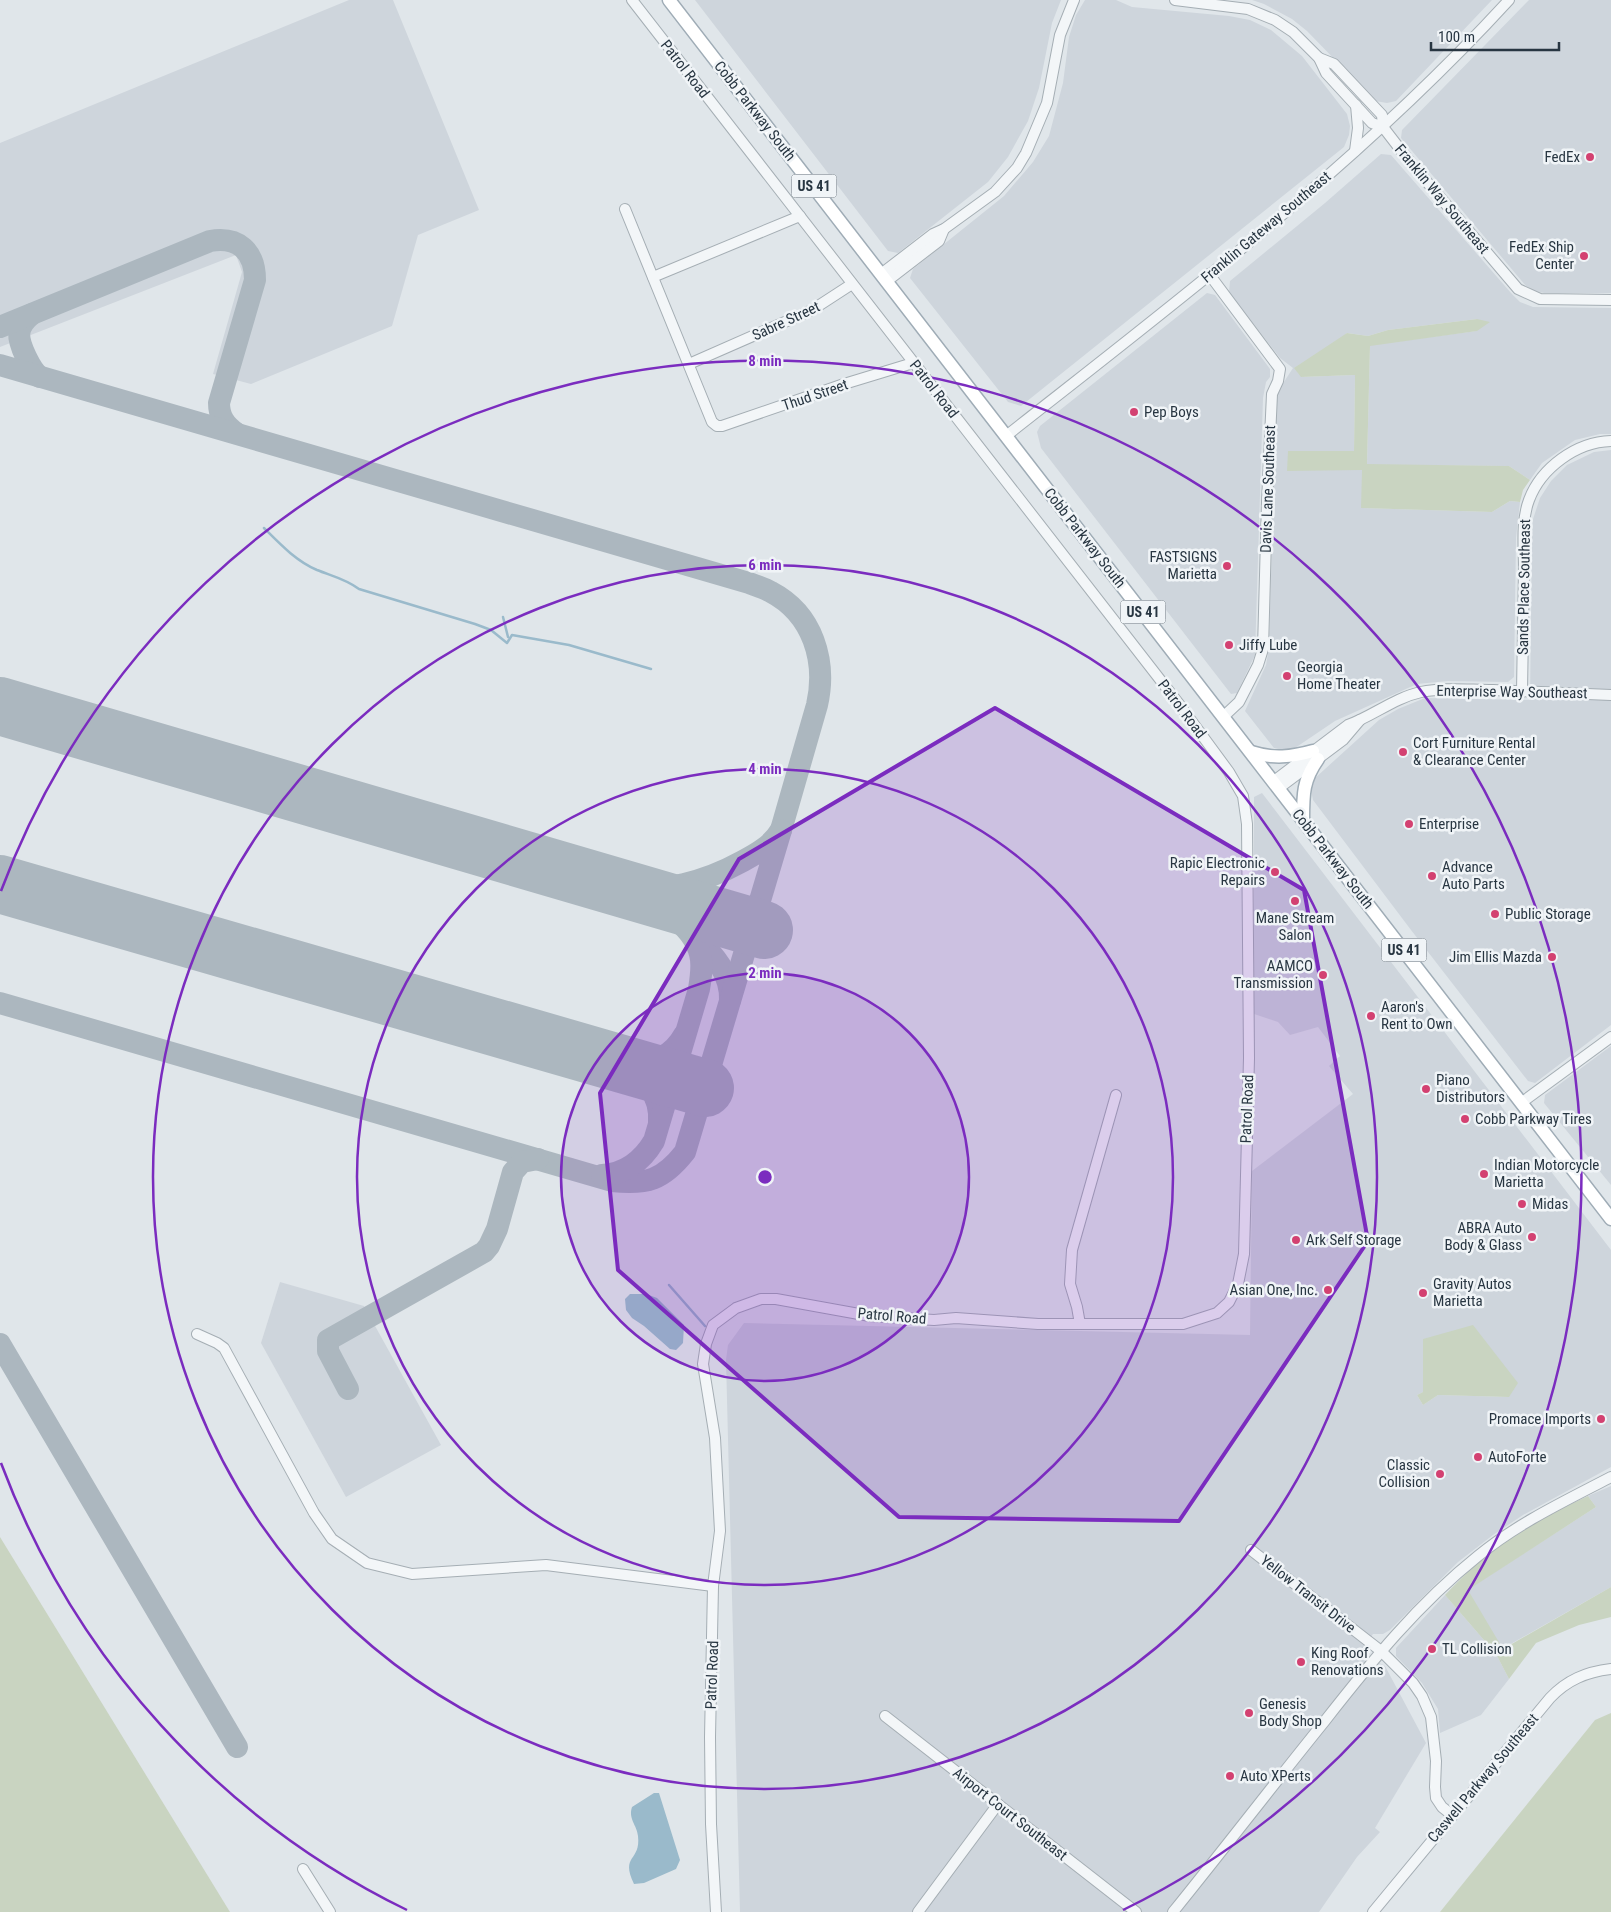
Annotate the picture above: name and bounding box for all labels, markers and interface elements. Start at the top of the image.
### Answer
scale bar [1431,20,1558,52]
text: 100 m [1438,28,1475,46]
street label: Patrol Road [657,36,713,102]
street label: Cobb Parkway South [710,57,800,165]
street label: Franklin Way Southeast [1391,140,1493,258]
place label: FedEx [1544,148,1580,166]
marker: FedEx [1584,151,1596,163]
street label: Franklin Gateway Southeast [1197,167,1335,287]
road number: US 41 [792,175,836,198]
place label: FedEx Ship Center [1509,238,1574,273]
marker: FedEx Ship Center [1578,250,1590,262]
street label: Sabre Street [749,298,823,344]
text: 8 min [748,352,782,370]
street label: Patrol Road [906,356,962,422]
street label: Thud Street [780,375,850,415]
place label: Pep Boys [1144,403,1199,421]
marker: Pep Boys [1128,406,1140,418]
street label: Davis Lane Southeast [1257,425,1279,553]
street label: Cobb Parkway South [1040,484,1130,592]
street label: Sands Place Southeast [1514,519,1534,655]
place label: FASTSIGNS Marietta [1149,548,1217,583]
text: 6 min [748,556,782,574]
marker: FASTSIGNS Marietta [1221,560,1233,572]
road number: US 41 [1120,600,1166,624]
place label: Jiffy Lube [1239,636,1297,654]
marker: Jiffy Lube [1223,639,1235,651]
place label: Georgia Home Theater [1297,658,1381,693]
marker: Georgia Home Theater [1281,670,1293,682]
street label: Patrol Road [1154,676,1210,742]
street label: Enterprise Way Southeast [1436,682,1588,702]
place label: Cort Furniture Rental & Clearance Center [1413,734,1535,769]
marker: Cort Furniture Rental & Clearance Center [1397,746,1409,758]
text: 4 min [748,760,782,778]
street label: Cobb Parkway South [1288,805,1378,913]
place label: Enterprise [1419,815,1479,833]
marker: Enterprise [1403,818,1415,830]
place label: Rapic Electronic Repairs [1170,854,1265,889]
place label: Advance Auto Parts [1442,858,1505,893]
marker: Rapic Electronic Repairs [1269,866,1281,878]
marker: Advance Auto Parts [1426,870,1438,882]
marker: Mane Stream Salon [1289,895,1301,907]
place label: Public Storage [1505,905,1591,923]
marker: Public Storage [1489,908,1501,920]
place label: Mane Stream Salon [1256,909,1334,944]
road number: US 41 [1382,938,1426,962]
place label: Jim Ellis Mazda [1449,948,1542,966]
marker: Jim Ellis Mazda [1546,951,1558,963]
place label: AAMCO Transmission [1234,957,1313,992]
text: 2 min [748,964,782,982]
marker: AAMCO Transmission [1317,969,1329,981]
place label: Aaron's Rent to Own [1381,998,1452,1033]
marker: Aaron's Rent to Own [1365,1010,1377,1022]
place label: Piano Distributors [1436,1071,1505,1106]
street label: Patrol Road [1237,1074,1257,1144]
marker: Piano Distributors [1420,1083,1432,1095]
place label: Cobb Parkway Tires [1475,1110,1592,1128]
marker: Cobb Parkway Tires [1459,1113,1471,1125]
place label: Indian Motorcycle Marietta [1494,1156,1599,1191]
centre of rings [756,1168,774,1186]
marker: Indian Motorcycle Marietta [1478,1168,1490,1180]
place label: Midas [1532,1195,1568,1213]
marker: Midas [1516,1198,1528,1210]
place label: ABRA Auto Body & Glass [1444,1219,1522,1254]
place label: Ark Self Storage [1306,1231,1401,1249]
marker: ABRA Auto Body & Glass [1526,1231,1538,1243]
marker: Ark Self Storage [1290,1234,1302,1246]
place label: Gravity Autos Marietta [1433,1275,1512,1310]
place label: Asian One, Inc. [1230,1281,1318,1299]
marker: Asian One, Inc. [1322,1284,1334,1296]
marker: Gravity Autos Marietta [1417,1287,1429,1299]
street label: Patrol Road [857,1304,927,1328]
place label: Promace Imports [1489,1410,1591,1428]
marker: Promace Imports [1595,1413,1607,1425]
place label: AutoForte [1488,1448,1547,1466]
marker: AutoForte [1472,1451,1484,1463]
place label: Classic Collision [1379,1456,1430,1491]
marker: Classic Collision [1434,1468,1446,1480]
street label: Yellow Transit Drive [1257,1551,1359,1637]
street label: Patrol Road [702,1640,722,1710]
place label: TL Collision [1442,1640,1512,1658]
marker: TL Collision [1426,1643,1438,1655]
place label: King Roof Renovations [1311,1644,1384,1679]
marker: King Roof Renovations [1295,1656,1307,1668]
place label: Genesis Body Shop [1259,1695,1322,1730]
marker: Genesis Body Shop [1243,1707,1255,1719]
street label: Caswell Parkway Southeast [1424,1710,1542,1846]
street label: Airport Court Southeast [949,1764,1071,1864]
place label: Auto XPerts [1240,1767,1311,1785]
marker: Auto XPerts [1224,1770,1236,1782]

